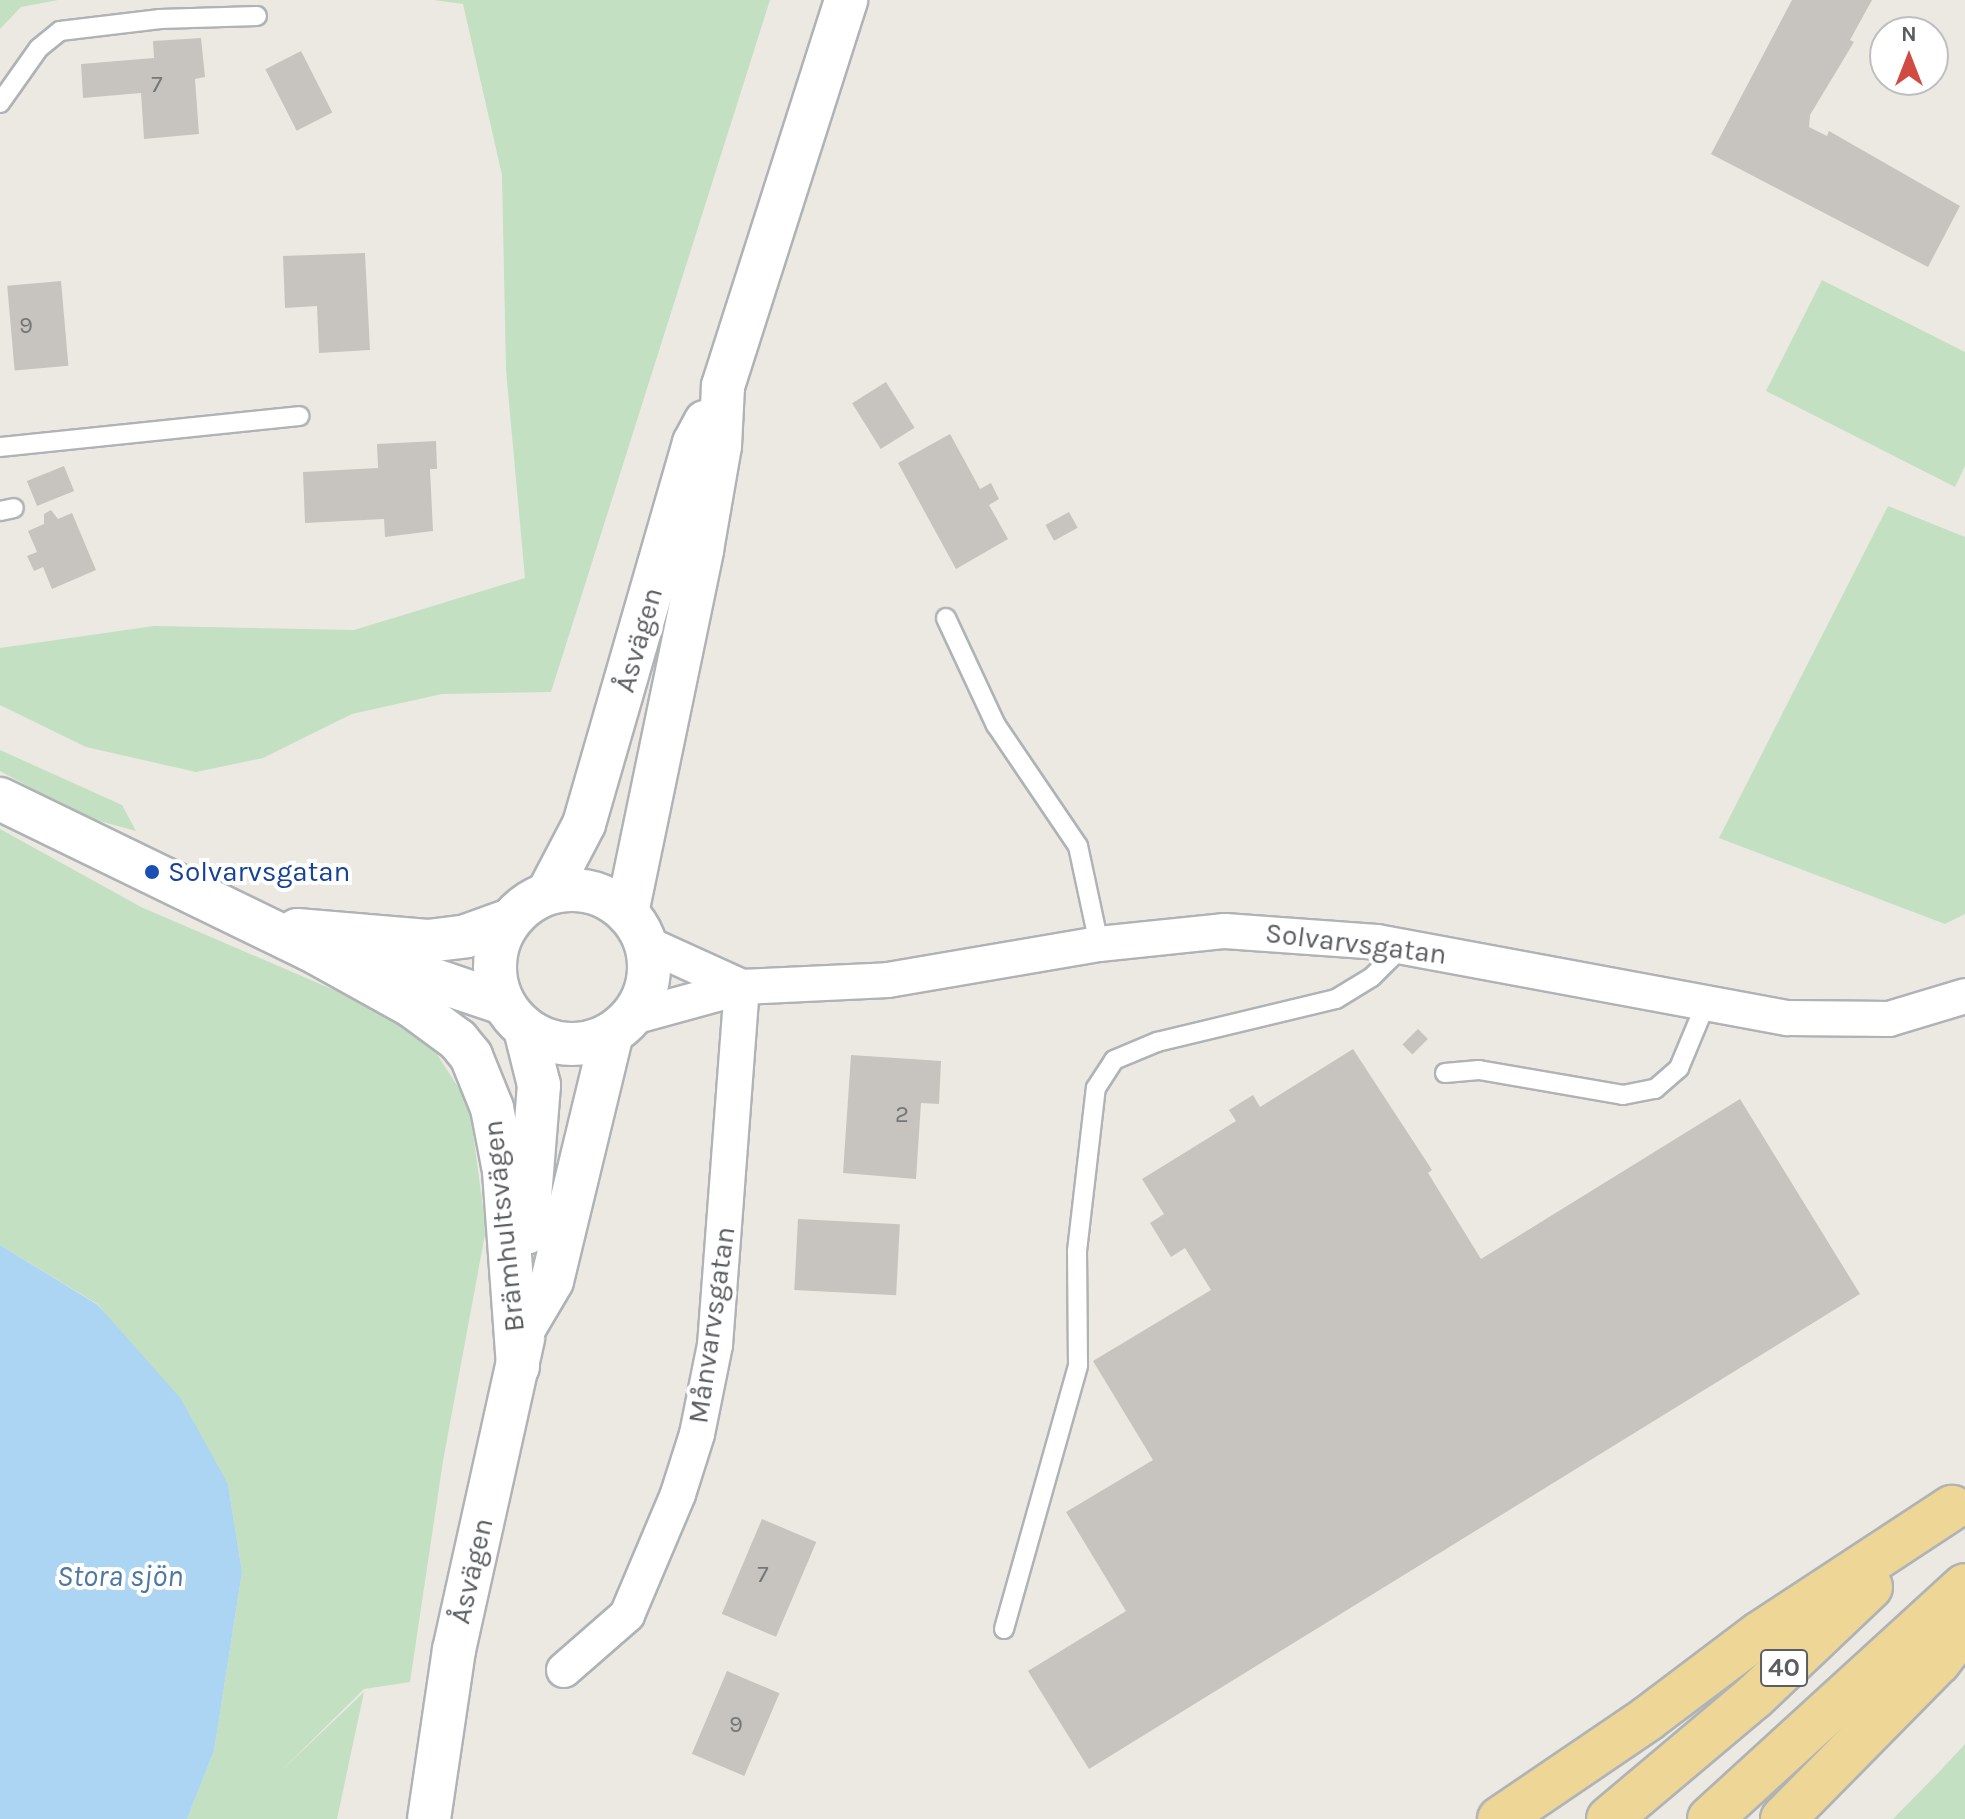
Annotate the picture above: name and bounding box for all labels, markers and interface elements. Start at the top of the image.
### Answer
north arrow [1869,16,1949,96]
text: N [1901,21,1917,47]
house number: 7 [151,71,163,99]
house number: 9 [19,312,33,340]
street label: Åsvägen [608,584,670,696]
place label: Solvarvsgatan [168,855,351,889]
marker: Solvarvsgatan [143,863,161,881]
street label: Solvarvsgatan [1263,916,1449,972]
house number: 2 [895,1101,909,1129]
street label: Brämhultsvägen [476,1119,532,1333]
street label: Månvarvsgatan [682,1224,742,1426]
street label: Åsvägen [444,1515,500,1627]
water label: Stora sjön [57,1558,183,1594]
house number: 7 [757,1561,769,1589]
road number: 40 [1760,1646,1808,1690]
house number: 9 [729,1711,743,1739]

